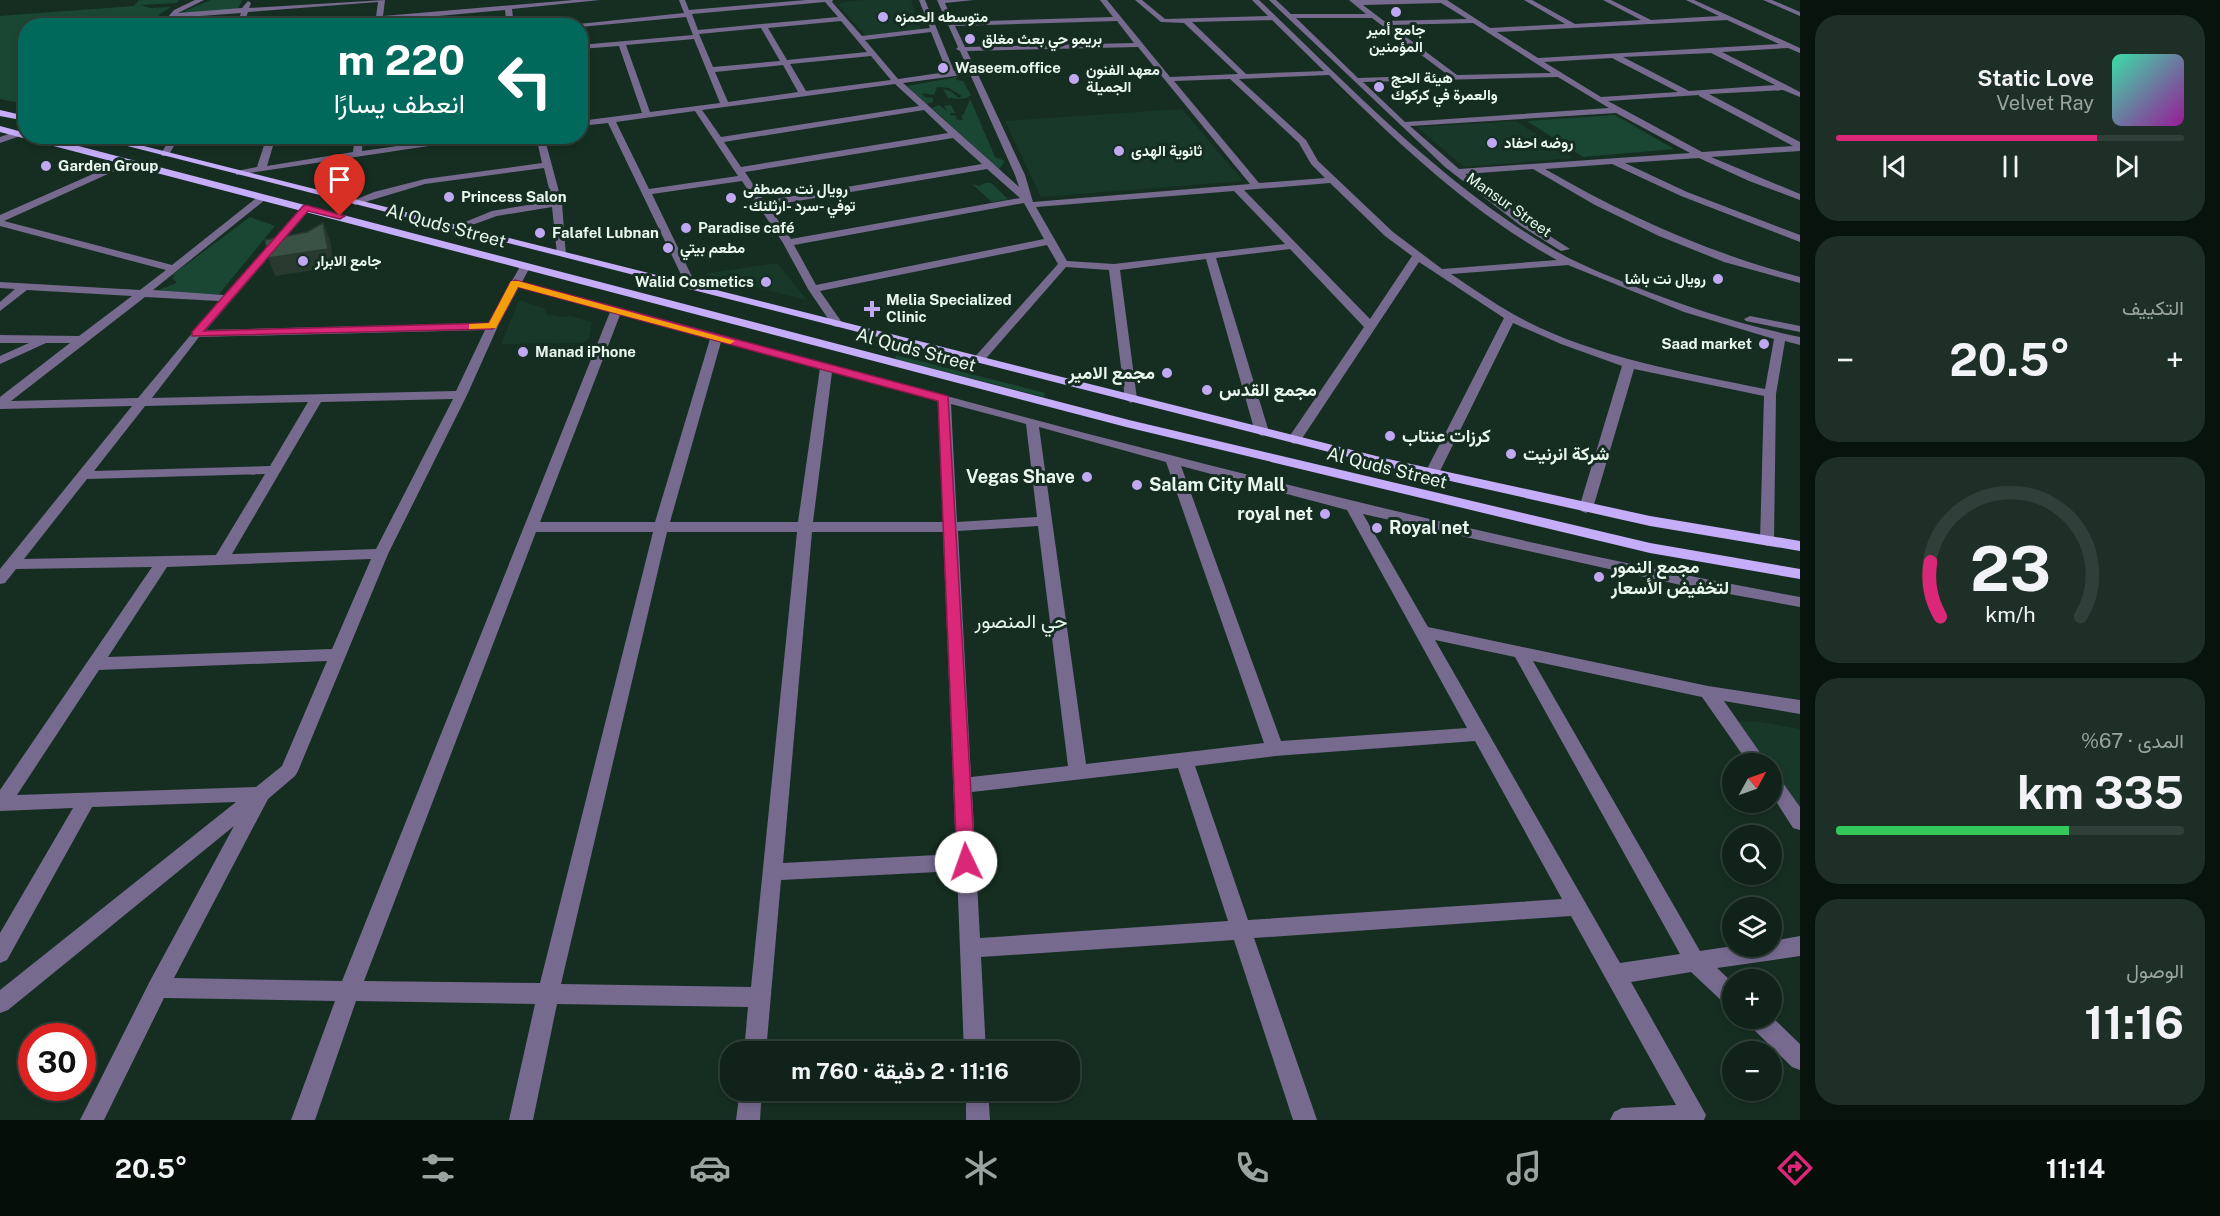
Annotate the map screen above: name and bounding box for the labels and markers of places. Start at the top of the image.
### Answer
marker: جامع أمير المؤمنين [1389,5,1403,19]
place label: متوسطه الحمزه [895,8,988,26]
marker: متوسطه الحمزه [876,10,890,24]
place label: جامع أمير المؤمنين [1366,21,1425,56]
place label: بريمو حي بعث مغلق [982,30,1102,52]
marker: بريمو حي بعث مغلق [963,32,977,46]
place label: Waseem.office [955,59,1061,76]
marker: Waseem.office [936,61,950,75]
place label: معهد الفنون الجميلة [1086,61,1160,96]
place label: هيئة الحج والعمرة في كركوك [1391,69,1498,108]
marker: معهد الفنون الجميلة [1067,72,1081,86]
marker: هيئة الحج والعمرة في كركوك [1372,80,1386,94]
place label: روضه احفاد [1504,134,1573,152]
marker: روضه احفاد [1485,136,1499,150]
place label: ثانوية الهدى [1131,142,1202,160]
marker: ثانوية الهدى [1112,144,1126,158]
pin [314,154,365,216]
place label: Garden Group [58,157,158,174]
marker: Garden Group [39,159,53,173]
place label: رويال نت مصطفى -توفي -سرد -ارثلنك [743,180,856,219]
place label: Princess Salon [461,188,567,205]
marker: Princess Salon [442,190,456,204]
marker: رويال نت مصطفى -توفي -سرد -ارثلنك [724,191,738,205]
place label: Paradise café [698,219,795,236]
marker: Paradise café [679,221,693,235]
place label: Falafel Lubnan [552,224,659,241]
marker: Falafel Lubnan [533,226,547,240]
place label: مطعم بيتي [680,239,745,261]
marker: مطعم بيتي [661,241,675,255]
place label: جامع الابرار [314,252,382,271]
marker: جامع الابرار [296,254,310,268]
place label: رويال نت باشا [1625,270,1706,288]
marker: رويال نت باشا [1711,272,1725,286]
place label: Walid Cosmetics [635,273,754,290]
marker: Walid Cosmetics [759,275,773,289]
place label: Melia Specialized Clinic [886,291,1012,325]
marker: Melia Specialized Clinic [863,300,881,318]
place label: Saad market [1661,335,1752,352]
marker: Saad market [1757,337,1771,351]
place label: Manad iPhone [535,343,636,360]
marker: Manad iPhone [516,345,530,359]
place label: مجمع الامير [1067,362,1155,385]
marker: مجمع الامير [1160,366,1174,380]
place label: مجمع القدس [1219,379,1317,402]
marker: مجمع القدس [1200,383,1214,397]
place label: كرزات عنتاب [1402,425,1491,447]
marker: كرزات عنتاب [1383,429,1397,443]
place label: شركة انرنيت [1523,443,1609,465]
marker: شركة انرنيت [1504,447,1518,461]
place label: Vegas Shave [966,466,1075,487]
marker: Vegas Shave [1080,470,1094,484]
place label: Salam City Mall [1149,474,1285,495]
marker: Salam City Mall [1130,478,1144,492]
place label: royal net [1237,503,1313,524]
marker: royal net [1318,507,1332,521]
place label: Royal net [1389,517,1470,538]
marker: Royal net [1370,521,1384,535]
place label: مجمع النمور لتخفيض الأسعار [1610,556,1729,599]
marker: مجمع النمور لتخفيض الأسعار [1592,570,1606,584]

